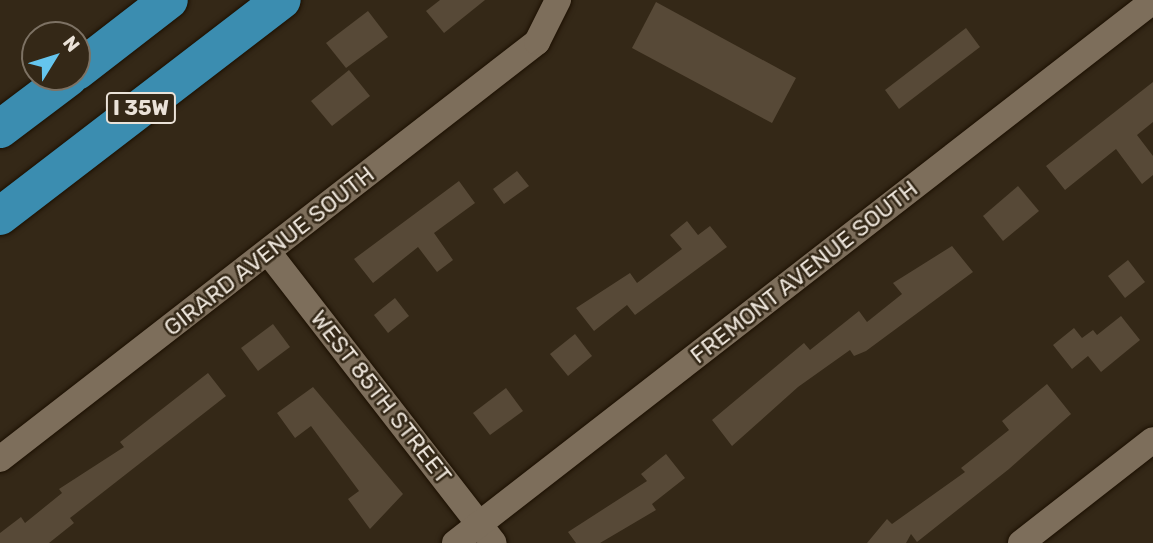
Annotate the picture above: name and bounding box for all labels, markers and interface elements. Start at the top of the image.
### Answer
north arrow [21,21,91,91]
text: N [58,32,85,56]
road number: I 35W [104,90,178,126]
street label: GIRARD AVENUE SOUTH [158,160,380,342]
street label: FREMONT AVENUE SOUTH [684,174,924,370]
street label: WEST 85TH STREET [305,305,457,489]

